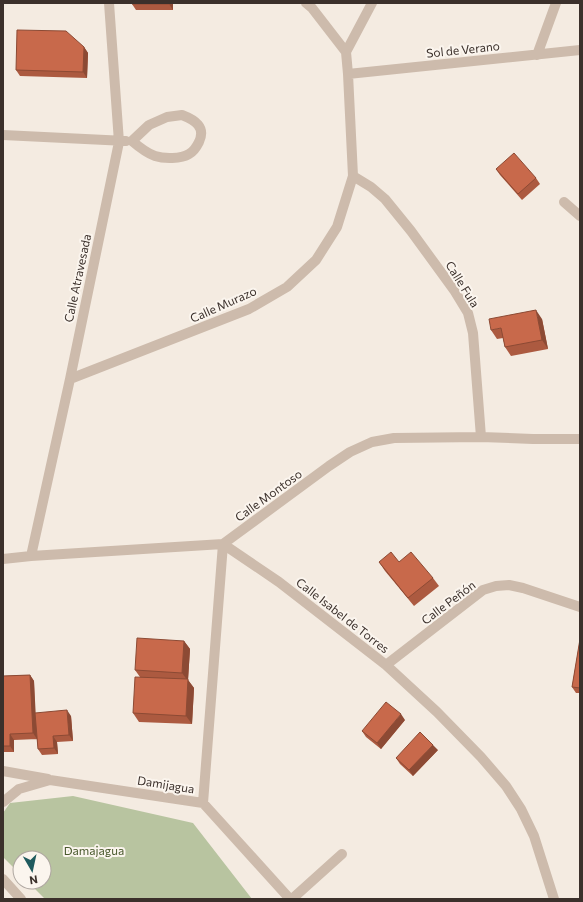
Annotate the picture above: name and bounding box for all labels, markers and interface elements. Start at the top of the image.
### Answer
street label: Sol de Verano [426,38,500,60]
street label: Calle Atravesada [61,233,93,323]
street label: Calle Fula [443,258,483,310]
street label: Calle Murazo [188,283,258,325]
street label: Calle Montoso [232,466,304,524]
street label: Calle Isabel de Torres [294,574,392,656]
street label: Calle Peñón [418,577,478,627]
street label: Damijagua [137,773,195,795]
park label: Damajagua [64,843,124,857]
north arrow [12,850,52,890]
text: N [29,873,39,887]

